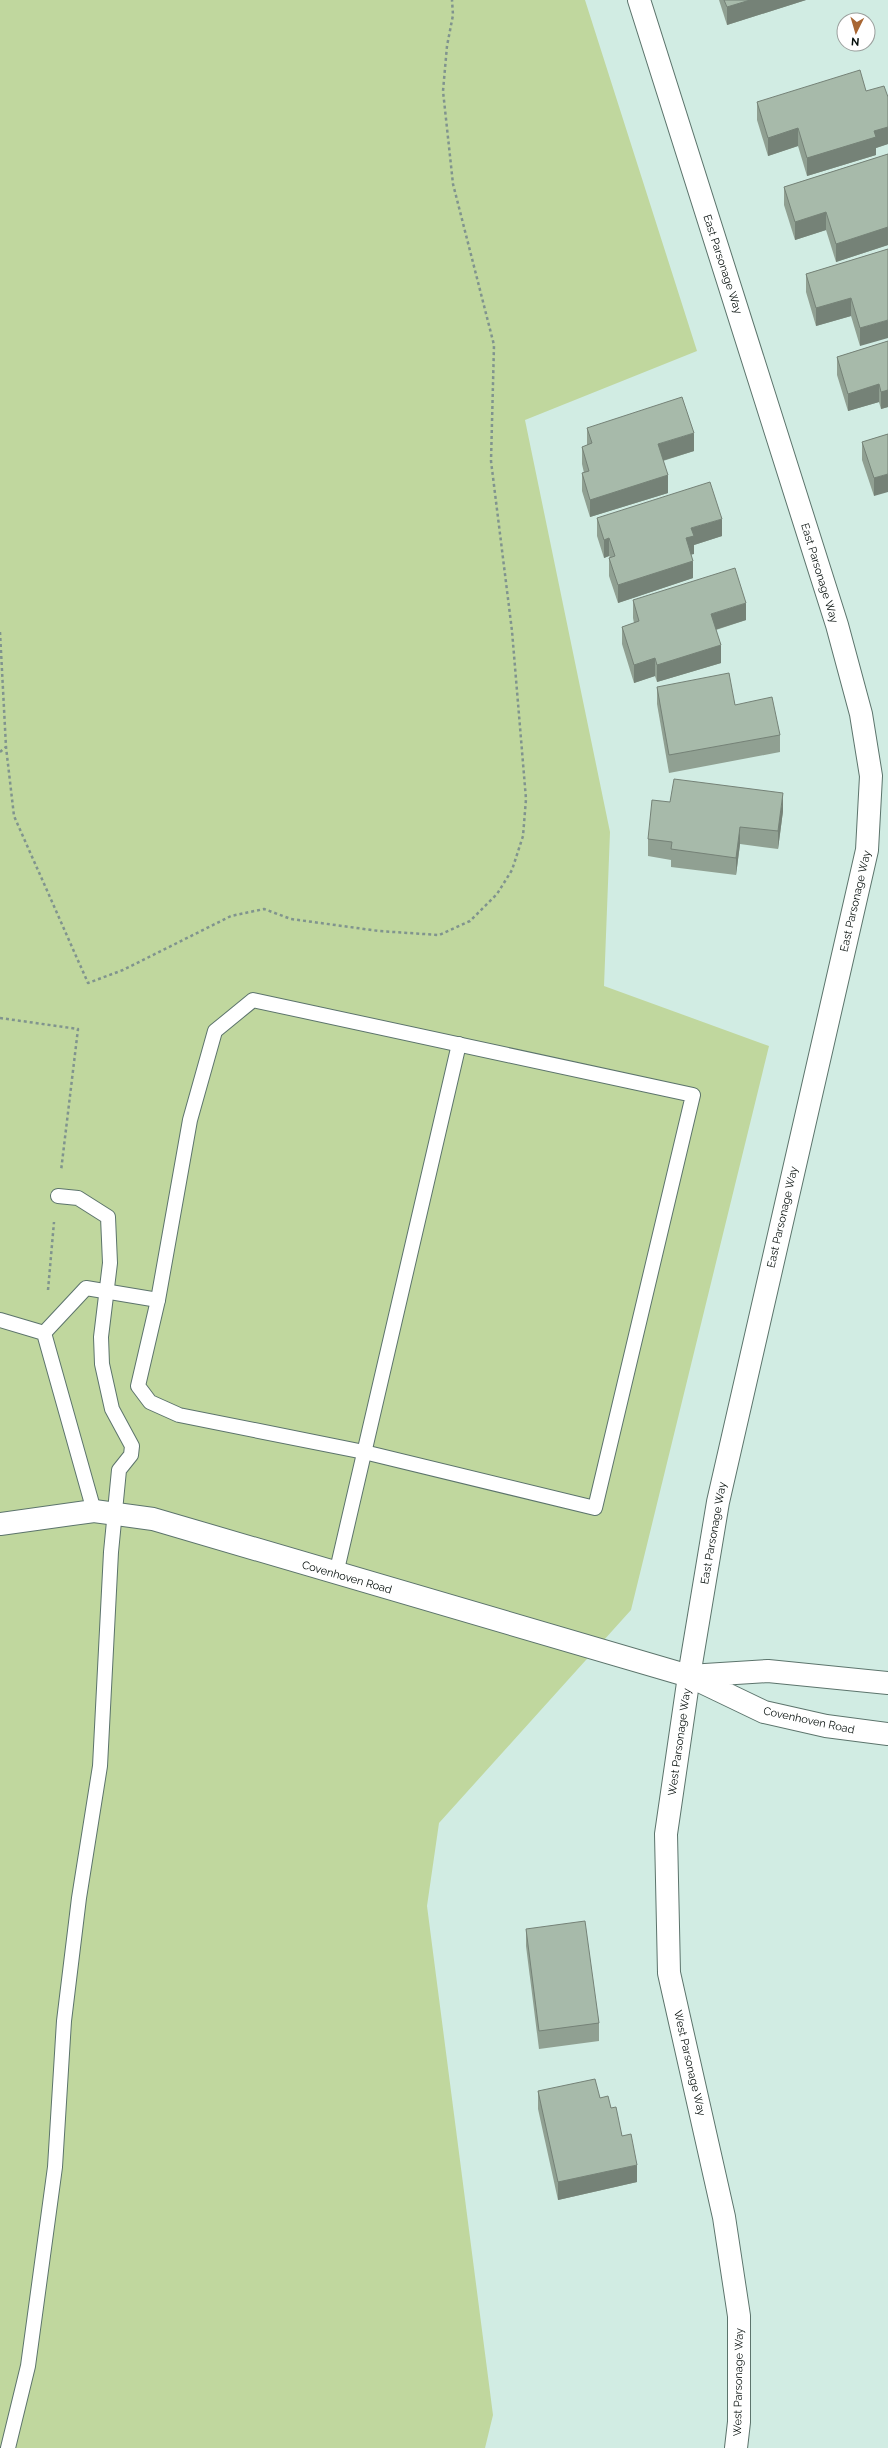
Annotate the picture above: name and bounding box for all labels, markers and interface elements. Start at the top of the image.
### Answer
north arrow [836,12,876,52]
text: N [850,35,860,48]
street label: East Parsonage Way [700,213,745,316]
street label: East Parsonage Way [798,522,841,625]
street label: East Parsonage Way [837,849,873,953]
street label: East Parsonage Way [764,1165,800,1269]
street label: East Parsonage Way [698,1481,729,1585]
street label: Covenhoven Road [300,1558,393,1597]
street label: West Parsonage Way [666,1688,693,1797]
street label: Covenhoven Road [762,1704,856,1737]
street label: West Parsonage Way [671,2009,708,2117]
street label: West Parsonage Way [731,2328,746,2436]

